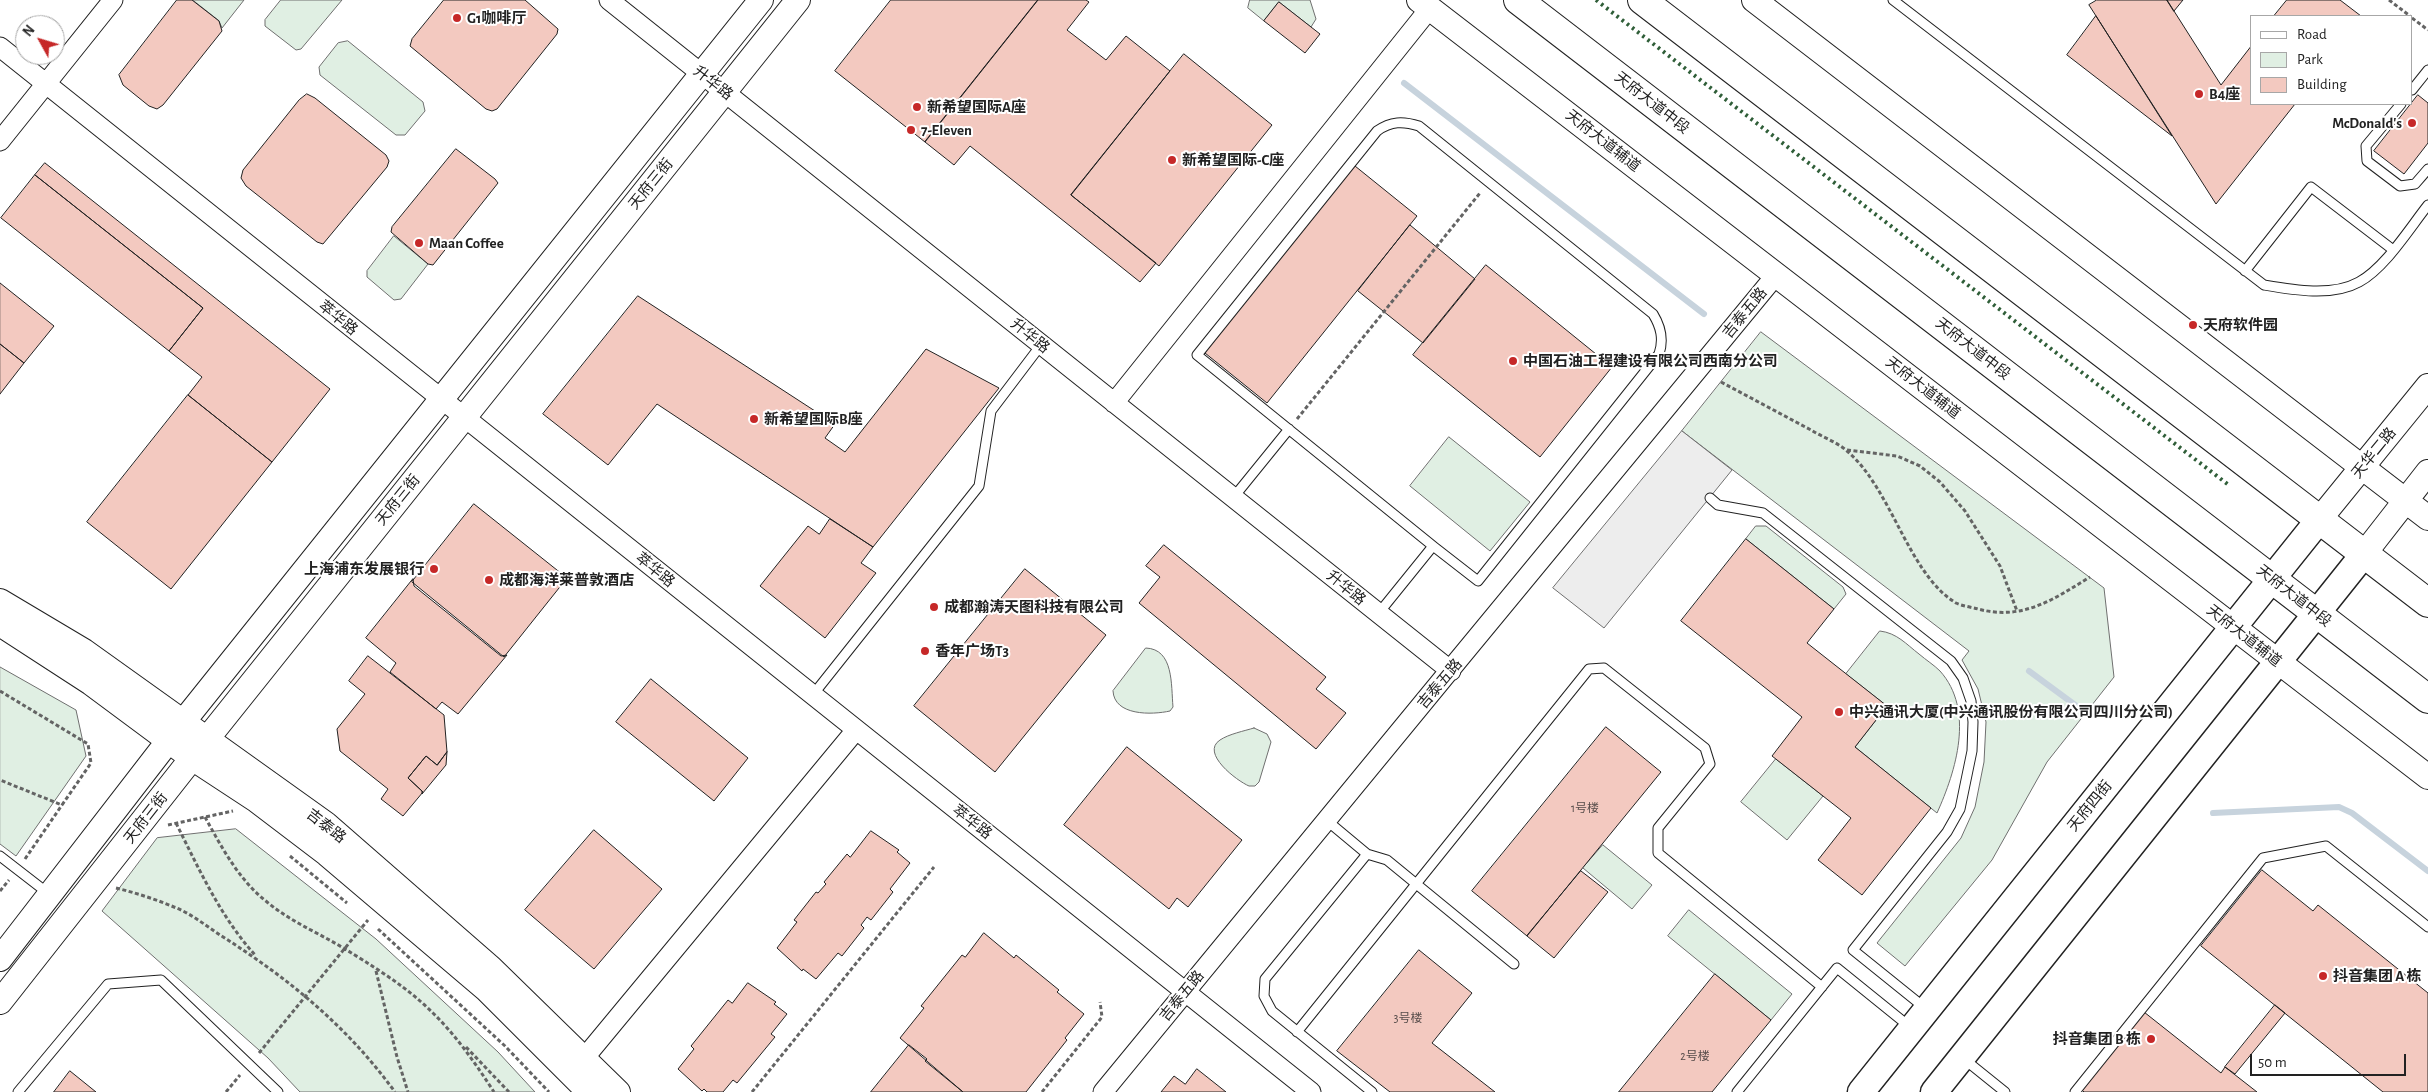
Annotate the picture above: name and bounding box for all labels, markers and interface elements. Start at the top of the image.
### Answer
place label: G1咖啡厅 [467,9,526,27]
marker: G1咖啡厅 [451,12,463,24]
north arrow [15,15,65,65]
legend [2250,15,2413,105]
text: N [21,23,38,39]
text: Road [2297,27,2327,42]
text: Park [2297,52,2323,67]
street label: 升华路 [690,62,736,104]
street label: 天府大道中段 [1611,68,1693,138]
text: Building [2297,77,2347,92]
place label: B4座 [2209,85,2240,103]
marker: B4座 [2193,88,2205,100]
place label: 新希望国际A座 [927,98,1026,116]
marker: 新希望国际A座 [911,101,923,113]
street label: 天府大道辅道 [1562,106,1644,176]
place label: McDonald's [2332,114,2402,132]
marker: McDonald's [2406,117,2418,129]
place label: 7-Eleven [921,121,972,139]
marker: 7-Eleven [905,124,917,136]
place label: 新希望国际-C座 [1182,151,1284,169]
marker: 新希望国际-C座 [1166,154,1178,166]
street label: 天府三街 [625,155,677,213]
place label: Maan Coffee [429,234,504,252]
marker: Maan Coffee [413,237,425,249]
street label: 吉泰五路 [1719,284,1771,342]
street label: 萃华路 [315,297,361,339]
street label: 天府大道中段 [1932,314,2014,384]
street label: 升华路 [1007,315,1053,357]
place label: 天府软件园 [2203,316,2278,334]
marker: 天府软件园 [2187,319,2199,331]
place label: 中国石油工程建设有限公司西南分公司 [1523,352,1778,370]
street label: 天府大道辅道 [1882,353,1964,423]
marker: 中国石油工程建设有限公司西南分公司 [1507,355,1519,367]
place label: 新希望国际B座 [764,410,863,428]
marker: 新希望国际B座 [748,413,760,425]
street label: 天华二路 [2348,424,2400,482]
street label: 天府三街 [372,471,424,529]
street label: 萃华路 [632,549,678,591]
place label: 上海浦东发展银行 [304,560,424,578]
street label: 天府大道中段 [2253,561,2335,631]
marker: 上海浦东发展银行 [428,563,440,575]
street label: 升华路 [1323,567,1369,609]
place label: 成都海洋莱普敦酒店 [499,571,634,589]
marker: 成都海洋莱普敦酒店 [483,574,495,586]
place label: 成都瀚涛天图科技有限公司 [944,598,1124,616]
marker: 成都瀚涛天图科技有限公司 [928,601,940,613]
street label: 天府大道辅道 [2203,601,2285,671]
place label: 香年广场T3 [935,642,1009,660]
marker: 香年广场T3 [919,645,931,657]
street label: 吉泰五路 [1414,655,1466,713]
place label: 中兴通讯大厦(中兴通讯股份有限公司四川分公司) [1849,703,2173,721]
marker: 中兴通讯大厦(中兴通讯股份有限公司四川分公司) [1833,706,1845,718]
street label: 天府四街 [2064,777,2116,835]
street label: 天府三街 [120,789,172,847]
street label: 萃华路 [949,801,995,843]
house number: 1号楼 [1571,801,1599,815]
street label: 吉泰路 [303,805,349,847]
street label: 吉泰五路 [1156,967,1208,1025]
place label: 抖音集团 A 栋 [2333,967,2422,985]
marker: 抖音集团 A 栋 [2317,970,2329,982]
house number: 3号楼 [1394,1011,1422,1025]
place label: 抖音集团 B 栋 [2053,1030,2141,1048]
marker: 抖音集团 B 栋 [2145,1033,2157,1045]
scale bar [2253,1044,2409,1076]
house number: 2号楼 [1680,1049,1710,1063]
text: 50 m [2258,1055,2287,1070]

